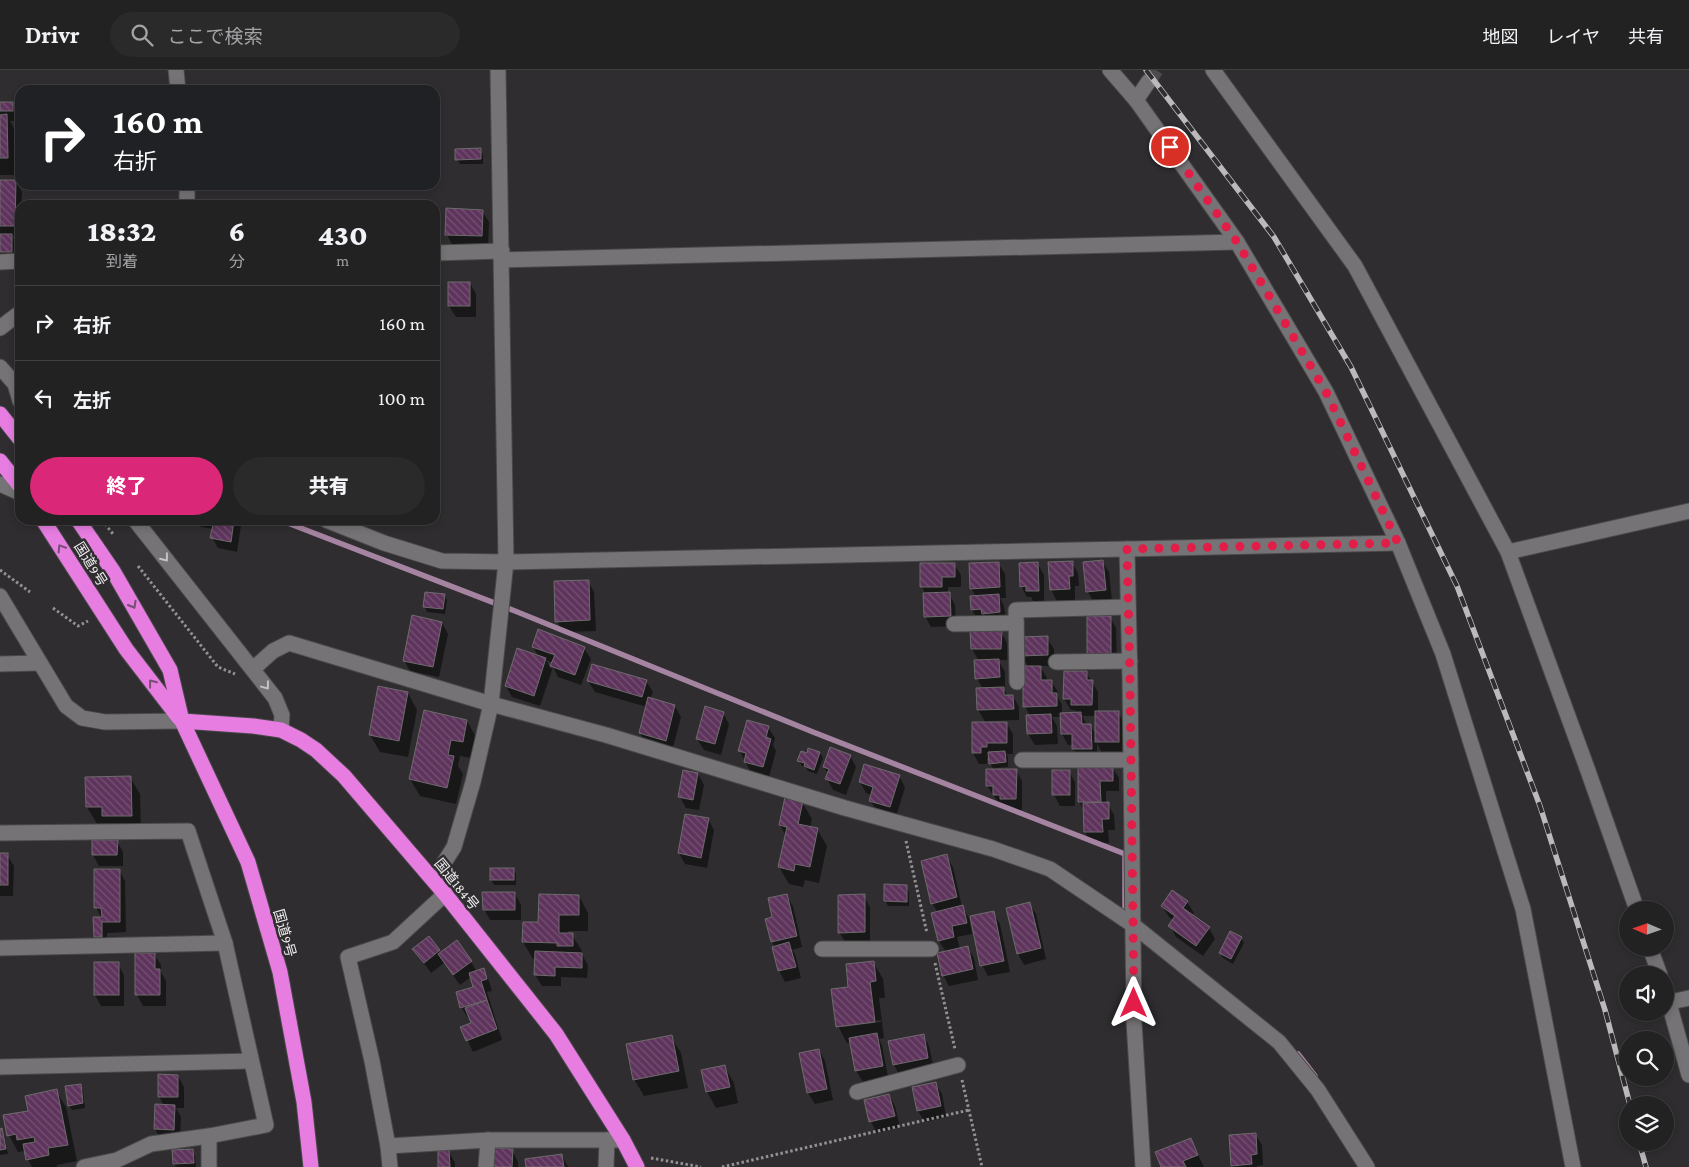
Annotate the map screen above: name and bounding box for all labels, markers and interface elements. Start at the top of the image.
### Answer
search box [110,12,460,57]
text: Drivr [25,21,80,48]
icon: search [128,21,156,49]
text: ここで検索 [168,26,263,47]
text: 地図 [1483,27,1519,47]
text: レイヤ [1547,27,1600,47]
text: 共有 [1628,27,1664,47]
text: 160 m [113,102,203,141]
icon: right [30,105,95,170]
pin [1149,126,1191,168]
icon: arrive [1156,133,1184,161]
text: 右折 [113,149,157,174]
text: 18:32 [87,214,156,247]
text: 6 [229,214,245,247]
text: 430 [318,218,368,251]
text: m [336,252,349,269]
text: 到着 [106,253,138,270]
text: 分 [229,253,245,270]
icon: right [30,309,58,337]
text: 160 m [379,313,425,334]
text: 右折 [73,315,111,336]
icon: left [30,384,58,412]
text: 100 m [378,388,425,409]
text: 左折 [73,390,111,411]
button: 終了 [30,457,223,515]
button: 共有 [233,457,425,515]
street label: 国道9号 [71,539,111,589]
one-way arrow [58,544,68,553]
one-way arrow [160,552,168,561]
one-way arrow [126,600,136,609]
one-way arrow [149,680,157,689]
one-way arrow [260,680,269,690]
street label: 国道184号 [431,855,483,913]
north arrow [1619,901,1674,956]
map controls [1619,901,1674,1151]
street label: 国道9号 [271,907,299,959]
button: sound [1619,966,1674,1021]
position arrow [1107,976,1159,1028]
button: search [1619,1031,1674,1086]
button: layers [1619,1096,1674,1151]

